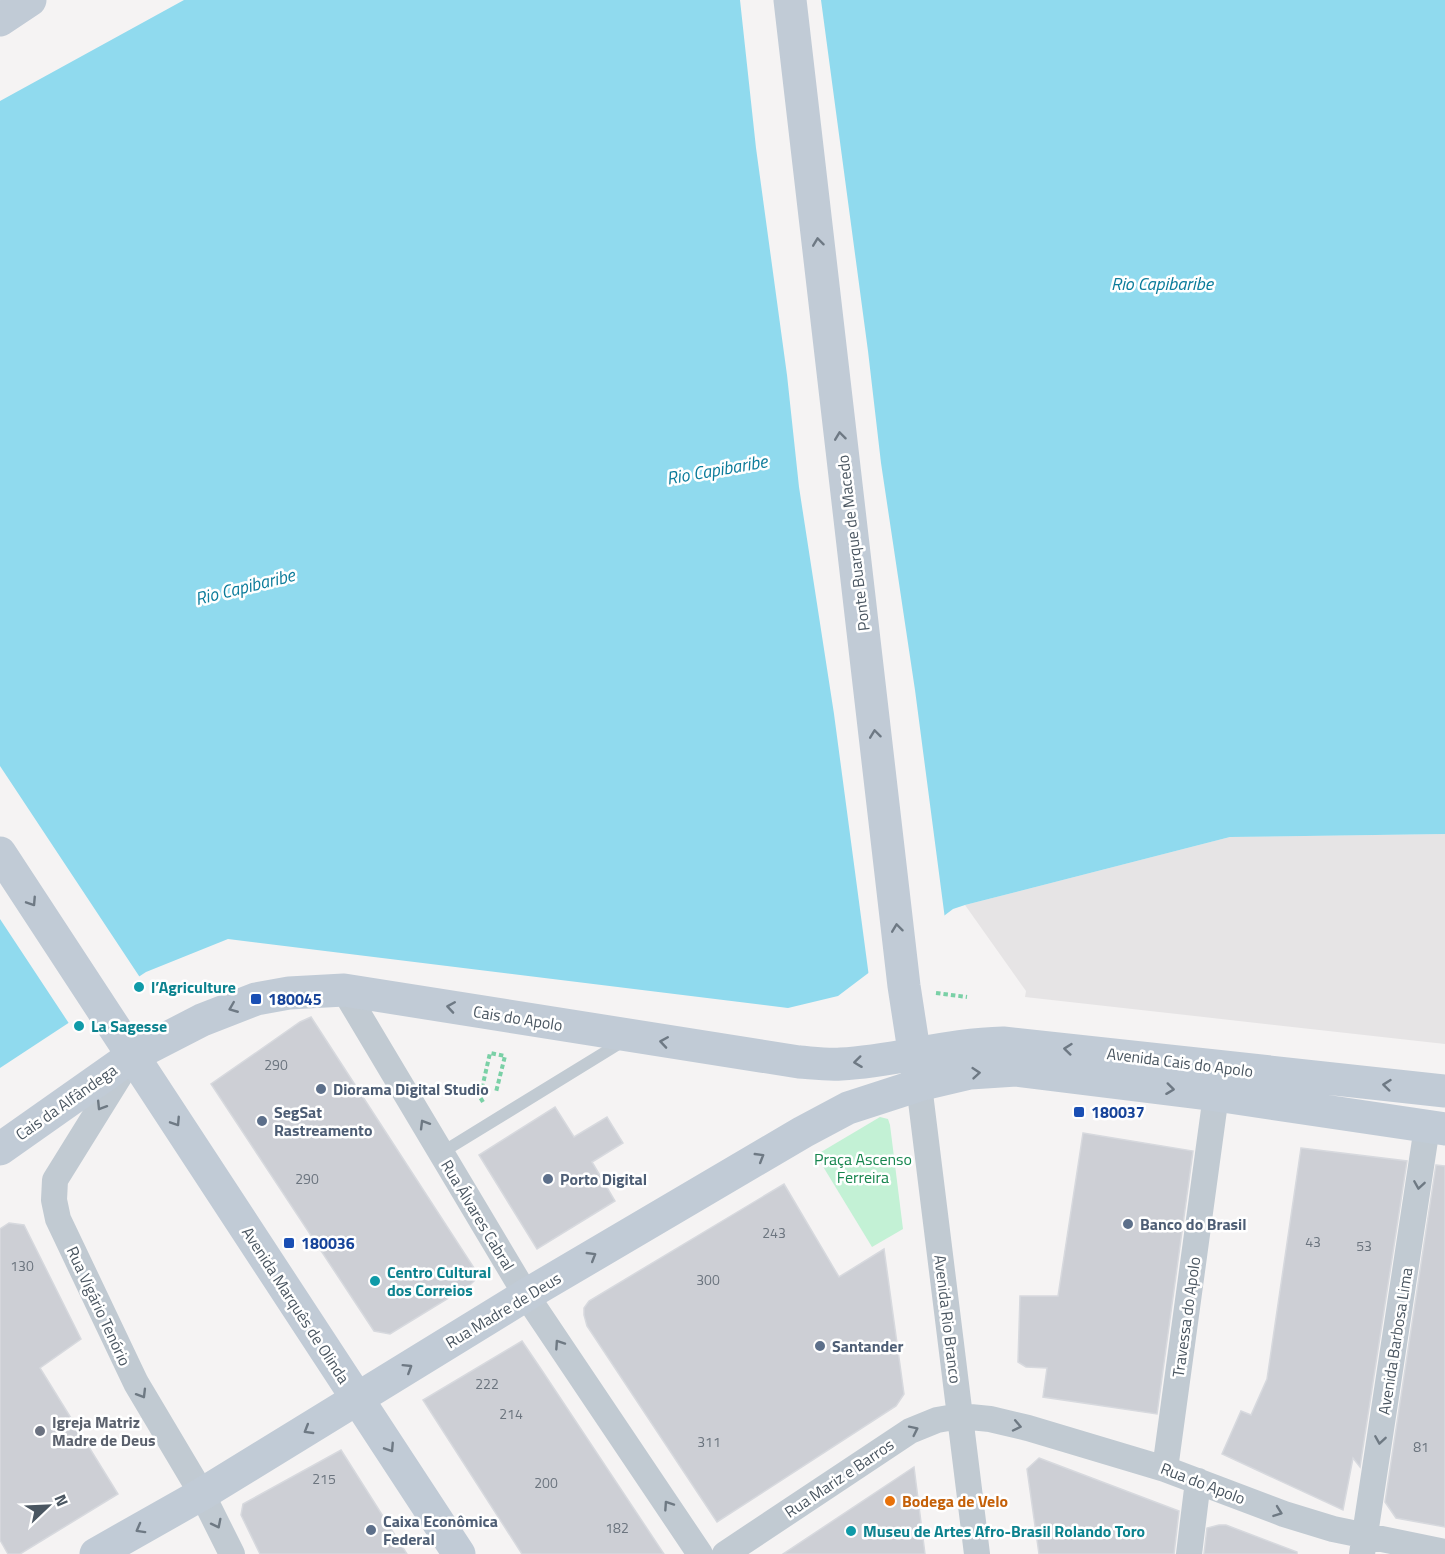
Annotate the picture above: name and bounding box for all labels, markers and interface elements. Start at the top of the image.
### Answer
one-way arrow [812,238,825,247]
water label: Rio Capibaribe [1111,270,1215,297]
one-way arrow [834,431,847,441]
water label: Rio Capibaribe [664,447,771,492]
street label: Ponte Buarque de Macedo [830,454,876,632]
water label: Rio Capibaribe [192,561,299,612]
one-way arrow [869,729,882,739]
one-way arrow [25,895,36,906]
one-way arrow [892,923,904,932]
place label: l’Agriculture [151,975,236,999]
marker: l’Agriculture [132,980,146,994]
place label: 180045 [268,987,322,1011]
marker: 180045 [249,992,263,1006]
street label: Cais do Apolo [472,999,564,1037]
one-way arrow [229,1001,240,1013]
one-way arrow [447,1002,456,1014]
place label: La Sagesse [91,1014,167,1038]
marker: La Sagesse [72,1019,86,1033]
one-way arrow [660,1036,669,1048]
street label: Avenida Cais do Apolo [1106,1041,1254,1083]
one-way arrow [1063,1043,1072,1056]
house number: 290 [264,1054,288,1075]
one-way arrow [853,1055,862,1068]
street label: Cais da Alfândega [10,1058,122,1146]
one-way arrow [972,1067,981,1080]
place label: Diorama Digital Studio [333,1077,489,1101]
one-way arrow [1382,1079,1391,1091]
marker: Diorama Digital Studio [314,1082,328,1096]
one-way arrow [1165,1082,1174,1095]
one-way arrow [97,1100,109,1110]
place label: SegSat Rastreamento [274,1100,372,1142]
place label: 180037 [1091,1100,1145,1124]
marker: 180037 [1072,1105,1086,1119]
marker: SegSat Rastreamento [255,1114,269,1128]
one-way arrow [168,1116,179,1127]
one-way arrow [419,1120,431,1130]
park label: Praça Ascenso Ferreira [814,1147,912,1189]
one-way arrow [754,1153,764,1164]
street label: Rua Álvares Cabral [435,1155,521,1275]
place label: Porto Digital [560,1167,647,1191]
house number: 290 [295,1168,319,1189]
marker: Porto Digital [541,1172,555,1186]
one-way arrow [1413,1180,1425,1190]
place label: Banco do Brasil [1140,1212,1247,1236]
marker: Banco do Brasil [1121,1217,1135,1231]
street label: Avenida Marquês de Olinda [236,1222,356,1388]
house number: 243 [762,1222,786,1243]
place label: 180036 [301,1231,355,1255]
house number: 43 [1305,1231,1321,1252]
house number: 53 [1356,1235,1372,1256]
marker: 180036 [282,1236,296,1250]
street label: Rua Vigário Tenório [61,1242,137,1370]
one-way arrow [586,1252,596,1263]
street label: Avenida Rio Branco [928,1253,968,1385]
house number: 130 [10,1255,34,1276]
street label: Travessa do Apolo [1166,1255,1206,1379]
place label: Centro Cultural dos Correios [387,1260,491,1302]
street label: Rua Madre de Deus [441,1266,565,1354]
street label: Avenida Barbosa Lima [1372,1266,1418,1416]
house number: 300 [696,1269,720,1290]
marker: Centro Cultural dos Correios [368,1274,382,1288]
place label: Santander [832,1334,904,1358]
one-way arrow [555,1339,566,1350]
marker: Santander [813,1339,827,1353]
one-way arrow [402,1364,412,1376]
house number: 222 [475,1373,499,1394]
one-way arrow [135,1388,146,1398]
house number: 214 [499,1403,523,1424]
place label: Igreja Matriz Madre de Deus [52,1410,156,1452]
one-way arrow [1012,1419,1022,1432]
one-way arrow [304,1422,314,1434]
marker: Igreja Matriz Madre de Deus [33,1424,47,1438]
one-way arrow [907,1426,918,1437]
house number: 311 [697,1431,721,1452]
street label: Rua Mariz e Barros [779,1432,899,1524]
one-way arrow [1374,1436,1386,1445]
house number: 81 [1413,1436,1429,1457]
one-way arrow [383,1441,394,1452]
street label: Rua do Apolo [1157,1456,1249,1510]
house number: 215 [312,1468,336,1489]
house number: 200 [534,1472,558,1493]
north arrow [18,1476,78,1536]
place label: Bodega de Velo [902,1489,1008,1513]
text: N [49,1490,75,1510]
marker: Bodega de Velo [883,1494,897,1508]
one-way arrow [664,1501,675,1512]
one-way arrow [1272,1505,1283,1517]
place label: Caixa Econômica Federal [383,1509,498,1551]
house number: 182 [605,1517,629,1538]
one-way arrow [210,1518,221,1528]
place label: Museu de Artes Afro-Brasil Rolando Toro [863,1519,1145,1543]
one-way arrow [136,1522,146,1533]
marker: Caixa Econômica Federal [364,1523,378,1537]
marker: Museu de Artes Afro-Brasil Rolando Toro [844,1524,858,1538]

